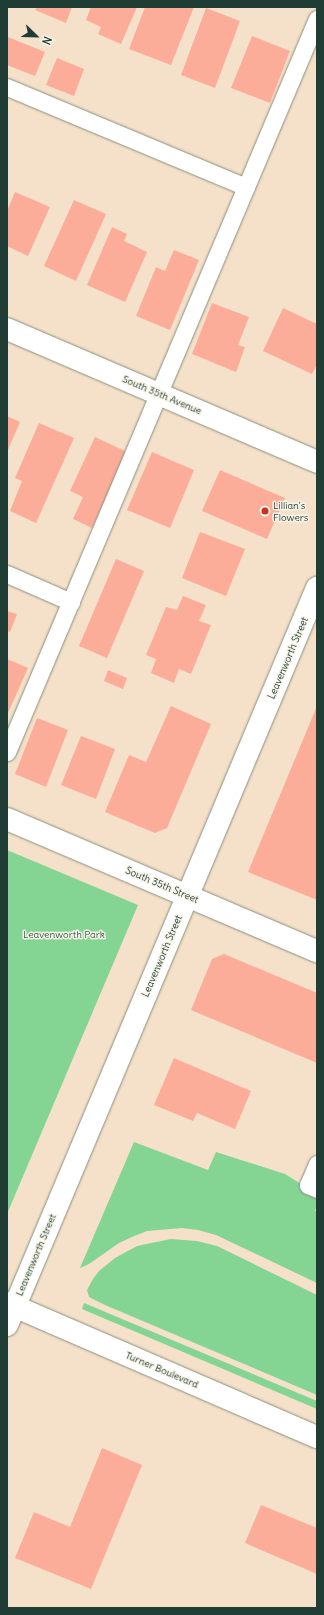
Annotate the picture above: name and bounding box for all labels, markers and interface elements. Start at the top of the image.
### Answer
north arrow [16,16,56,56]
text: N [39,34,55,47]
street label: South 35th Avenue [121,373,203,417]
place label: Lillian's Flowers [273,499,308,522]
marker: Lillian's Flowers [260,506,270,516]
street label: Leavenworth Street [265,615,311,701]
street label: South 35th Street [124,864,200,906]
street label: Leavenworth Street [139,913,185,999]
park label: Leavenworth Park [23,929,105,941]
street label: Leavenworth Street [13,1212,59,1298]
street label: Turner Boulevard [124,1349,200,1391]

